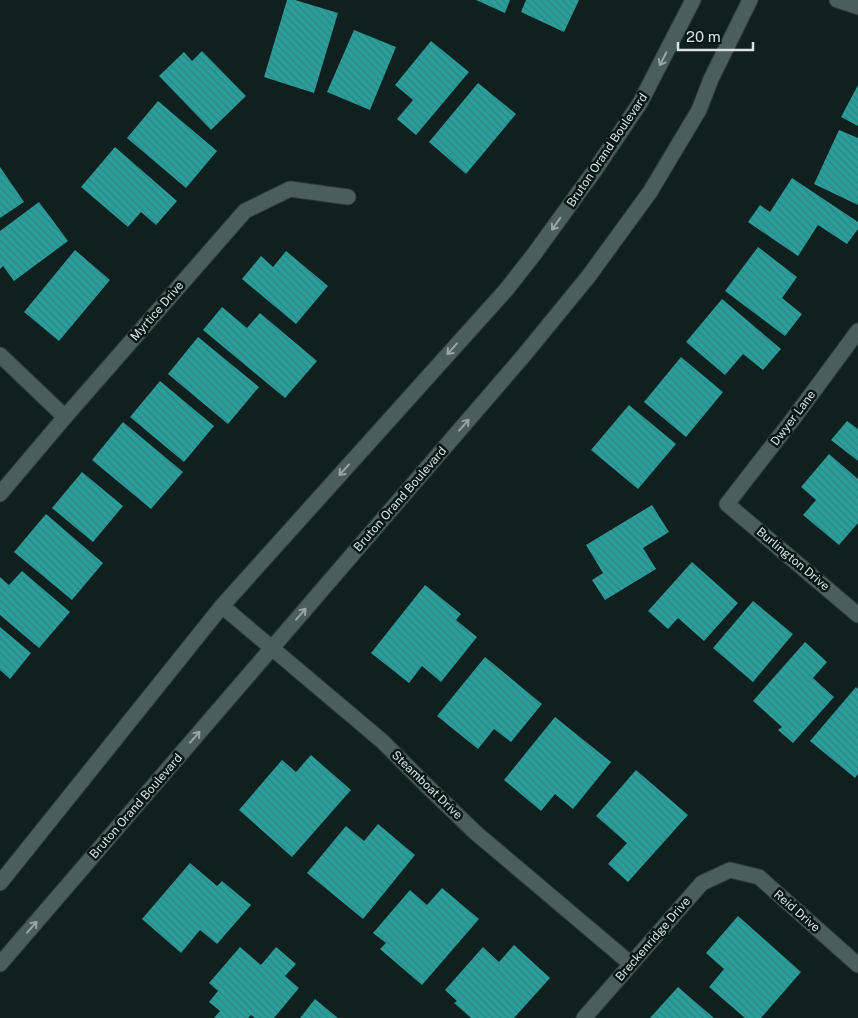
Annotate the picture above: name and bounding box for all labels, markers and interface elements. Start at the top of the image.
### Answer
scale bar [678,20,753,52]
text: 20 m [686,28,721,45]
one-way arrow [658,51,667,66]
street label: Bruton Orand Boulevard [564,91,650,209]
one-way arrow [551,217,561,231]
street label: Myrtice Drive [127,278,187,344]
one-way arrow [446,343,458,356]
street label: Dwyer Lane [768,387,818,448]
one-way arrow [458,418,470,431]
street label: Bruton Orand Boulevard [351,444,449,554]
one-way arrow [338,464,349,477]
street label: Burlington Drive [754,524,832,594]
one-way arrow [295,608,306,621]
one-way arrow [189,731,200,744]
street label: Steamboat Drive [389,748,465,822]
street label: Bruton Orand Boulevard [87,751,185,861]
street label: Reid Drive [771,887,823,935]
street label: Breckenridge Drive [613,894,693,984]
one-way arrow [26,921,37,934]

